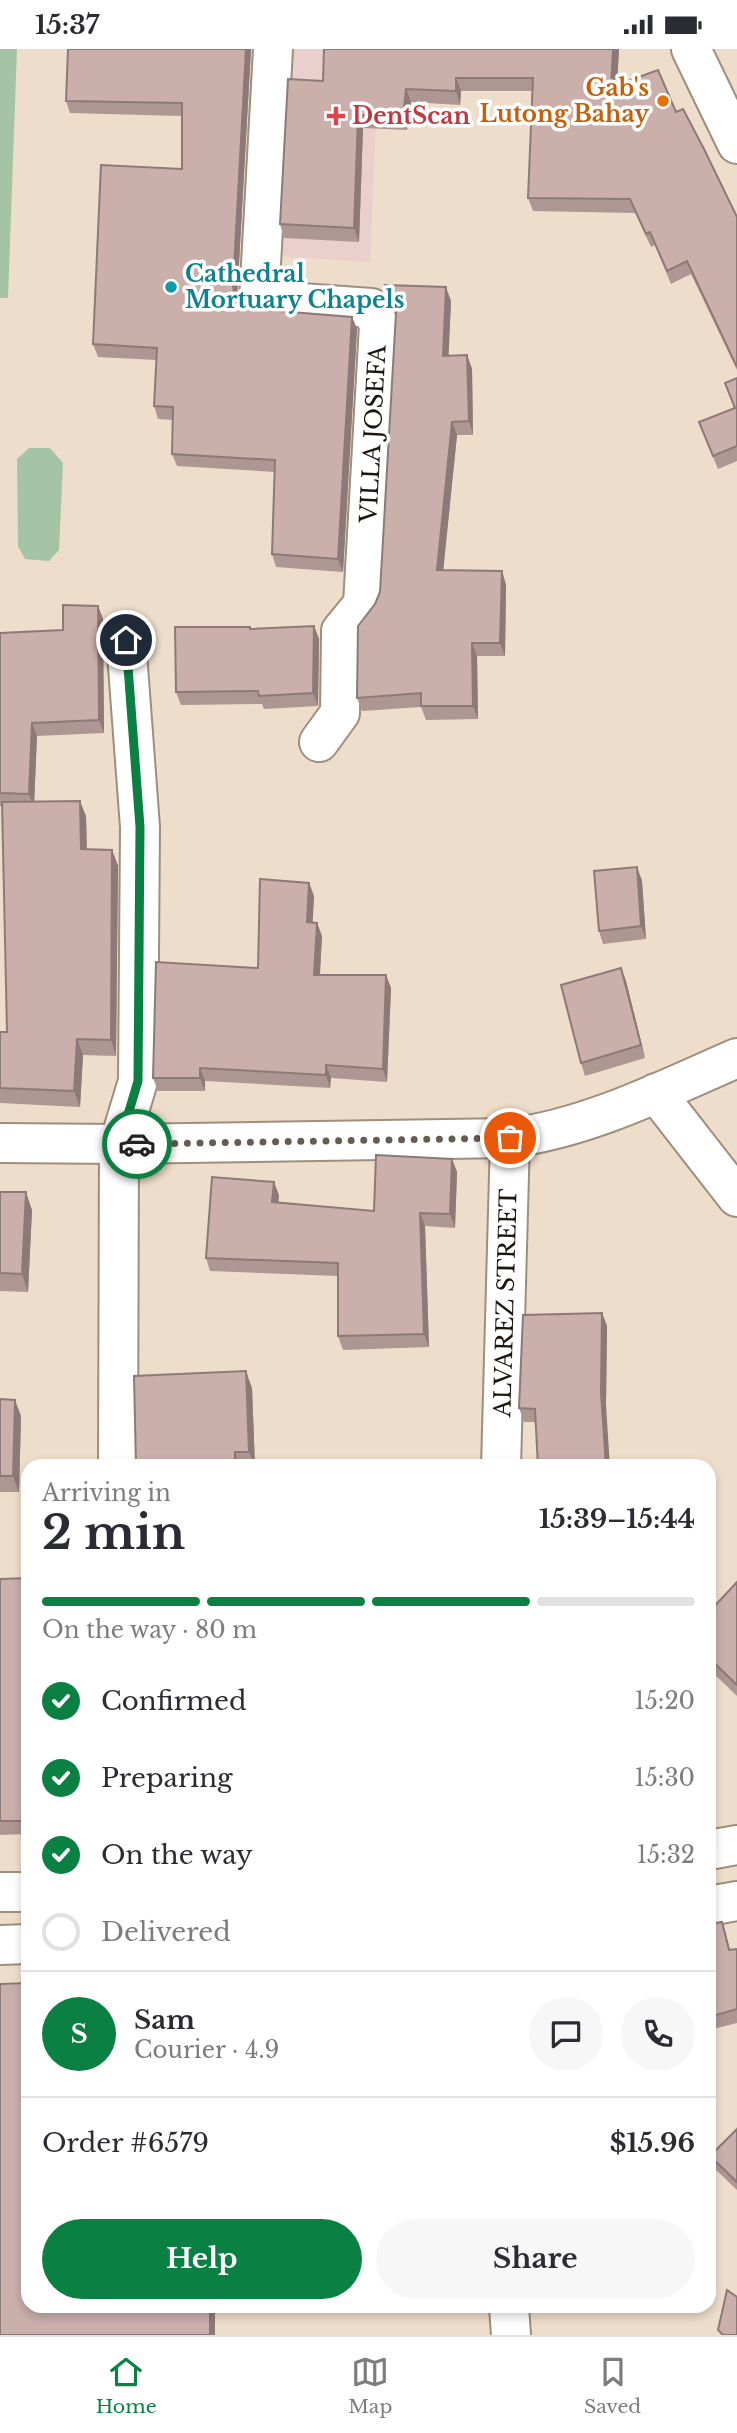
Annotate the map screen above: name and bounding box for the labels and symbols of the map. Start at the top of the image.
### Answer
place label: Gab's Lutong Bahay [479,74,650,128]
marker: Gab's Lutong Bahay [655,93,671,109]
place label: DentScan [352,102,471,130]
marker: DentScan [326,106,346,126]
place label: Cathedral Mortuary Chapels [185,260,404,314]
marker: Cathedral Mortuary Chapels [163,279,179,295]
street label: VILLA JOSEFA [354,343,392,525]
pin [96,610,156,670]
pin [480,1108,540,1168]
courier [102,1109,172,1179]
street label: ALVAREZ STREET [488,1188,523,1419]

